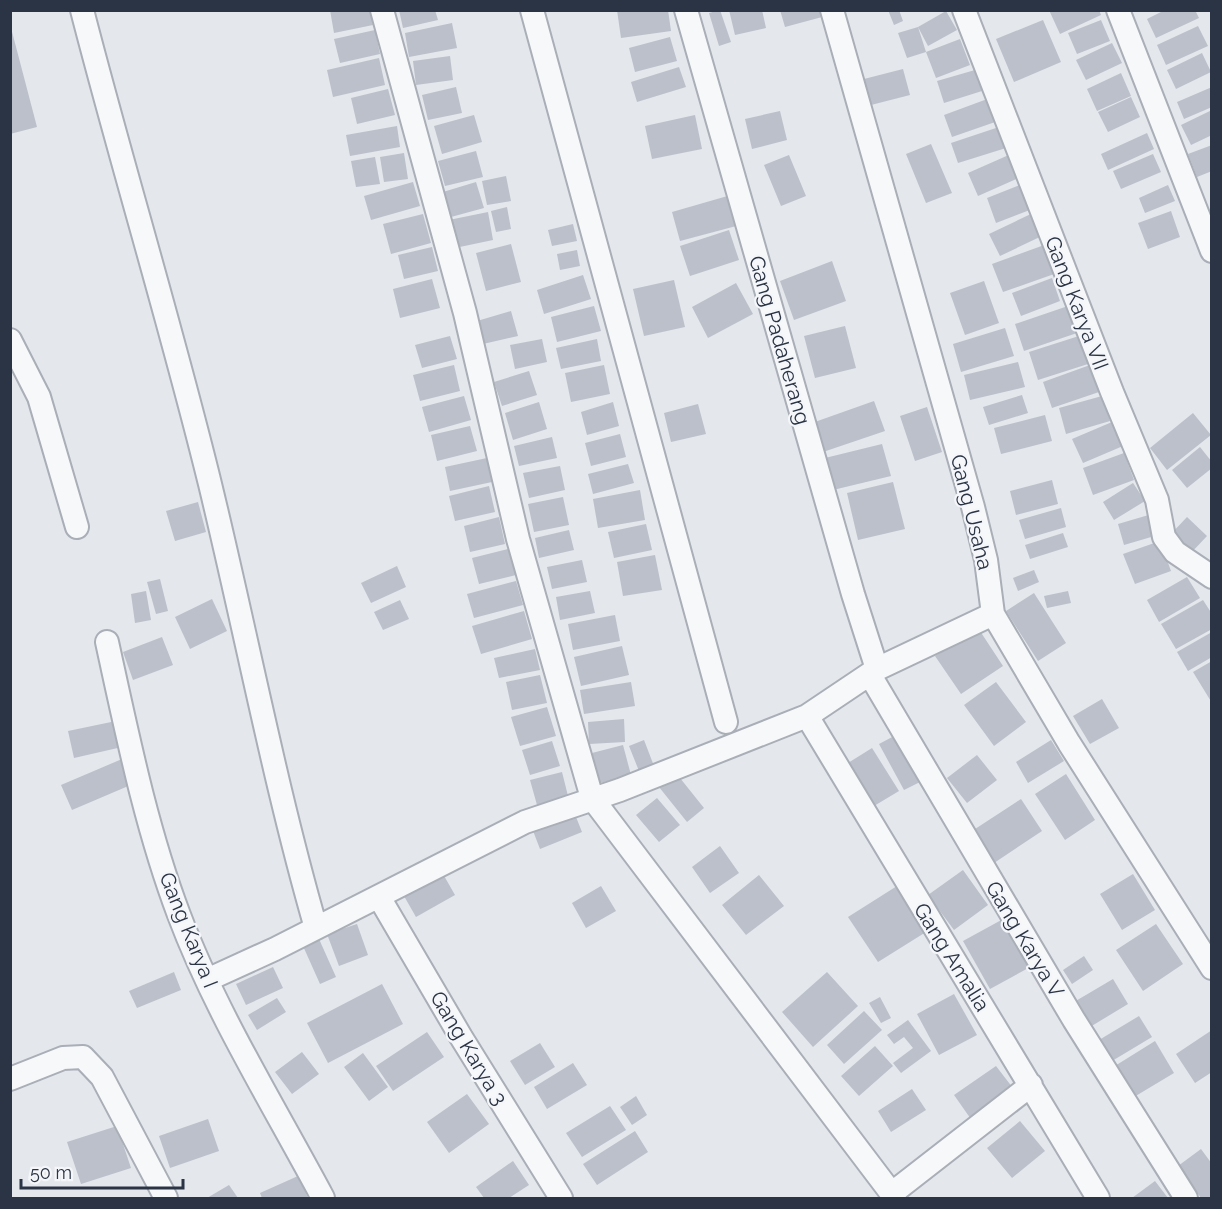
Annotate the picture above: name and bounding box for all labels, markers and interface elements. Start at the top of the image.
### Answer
street label: Gang Karya VII [1040,233,1114,373]
street label: Gang Padaherang [744,253,816,427]
street label: Gang Usaha [946,452,998,572]
street label: Gang Karya I [154,869,224,991]
street label: Gang Karya V [981,876,1069,1002]
street label: Gang Amalia [909,898,995,1016]
street label: Gang Karya 3 [425,986,513,1110]
scale bar [21,1152,183,1190]
text: 50 m [30,1162,72,1183]

